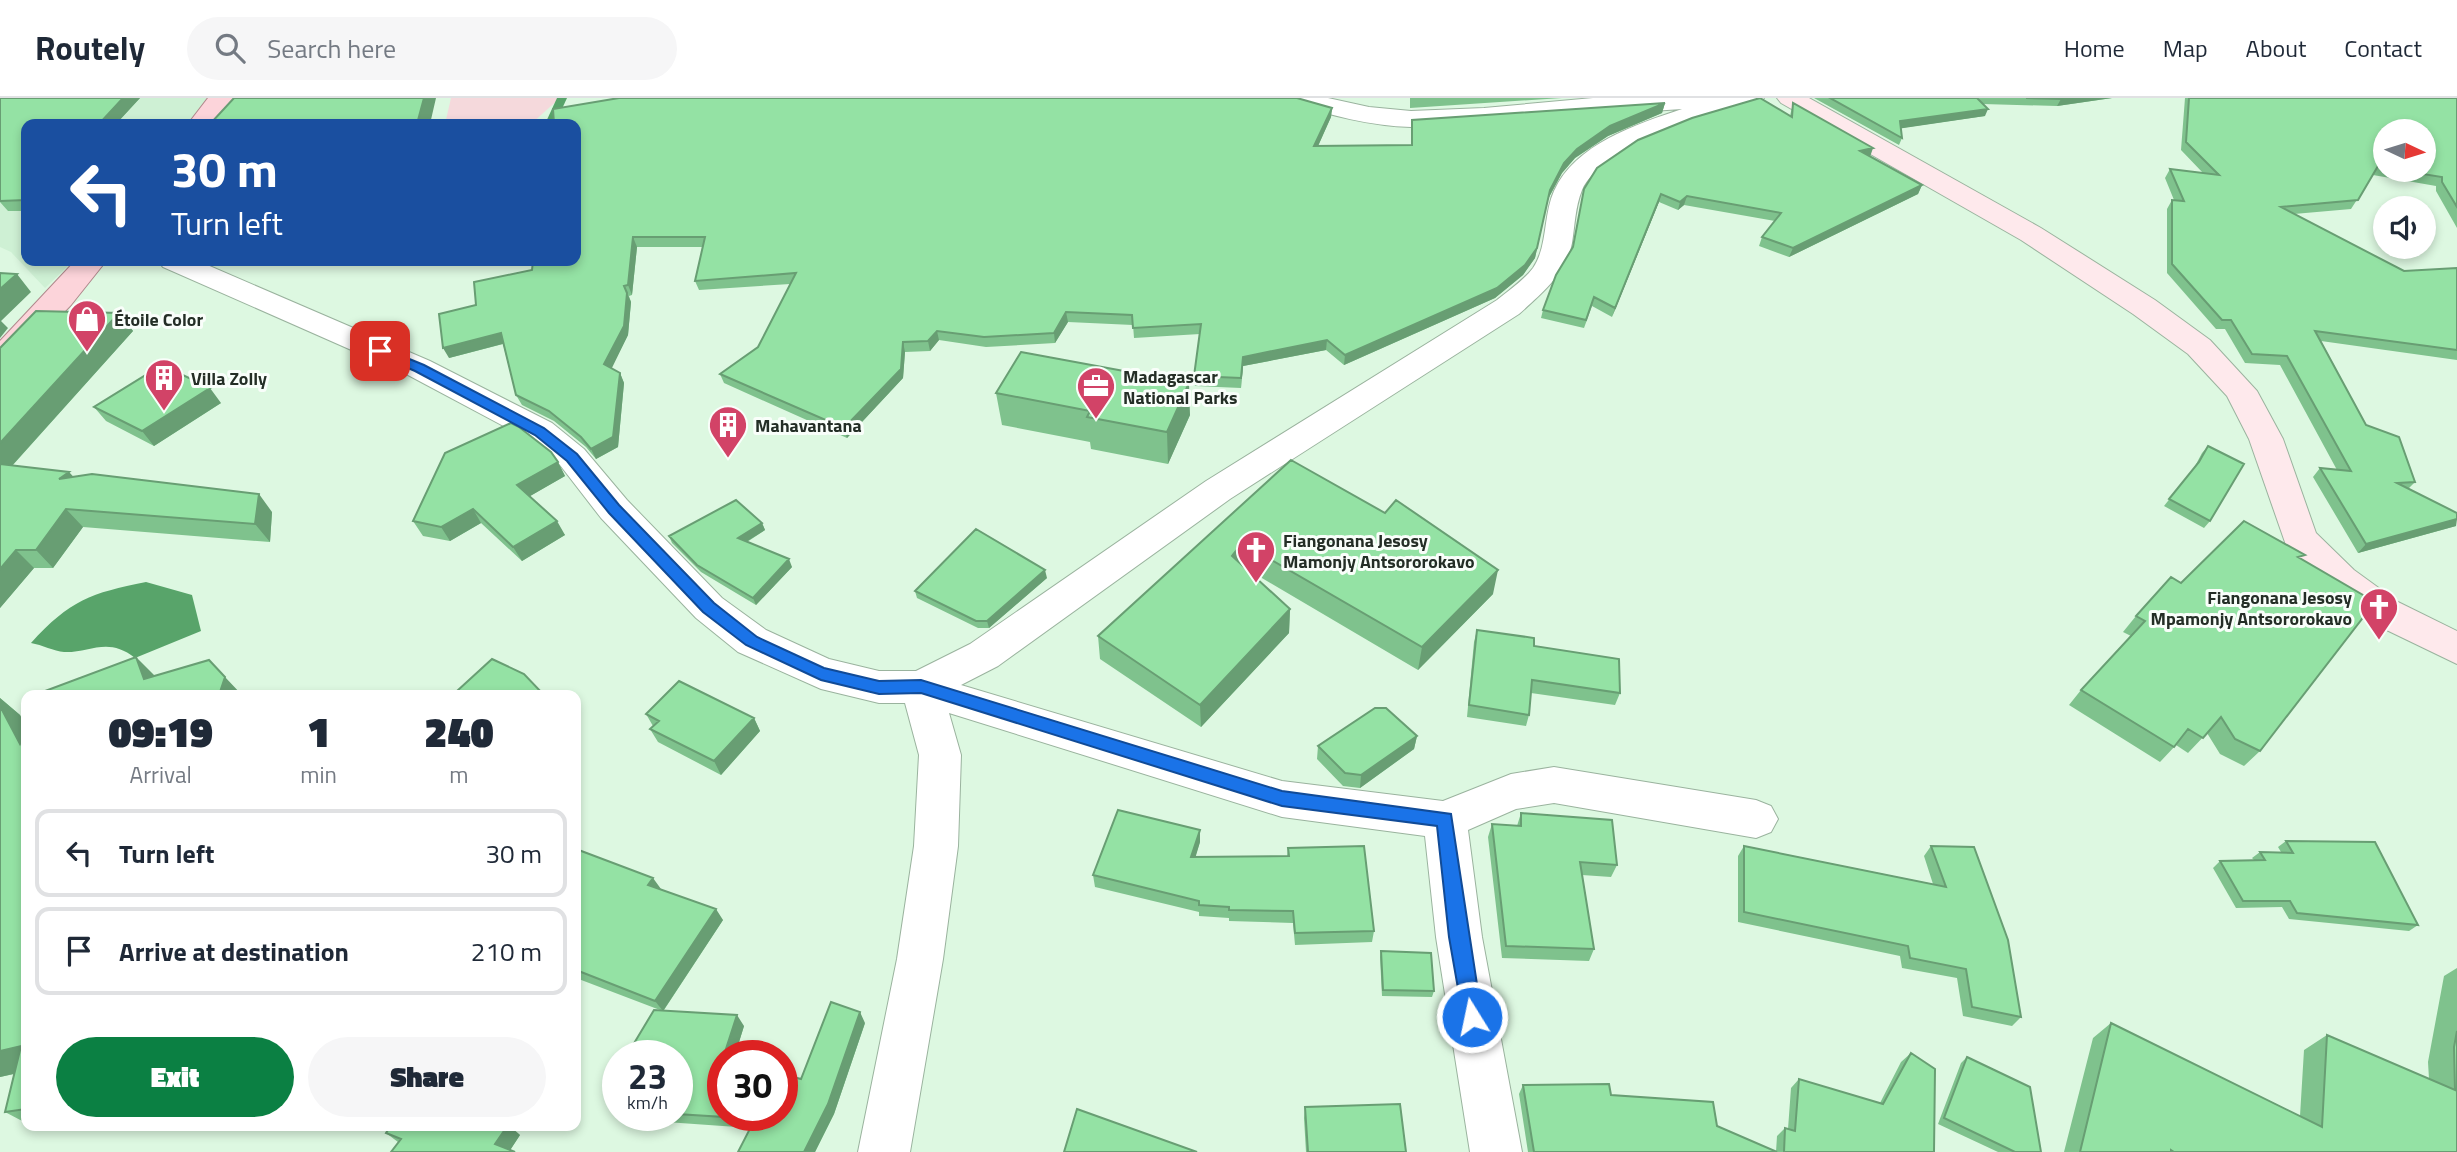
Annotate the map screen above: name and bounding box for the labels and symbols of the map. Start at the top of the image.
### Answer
north arrow [2373,119,2436,182]
shop icon: Étoile Color [66,298,108,353]
place label: Étoile Color [114,306,203,333]
pin [350,321,410,381]
building icon: Villa Zolly [143,357,185,412]
place label: Madagascar National Parks [1123,363,1238,411]
place label: Villa Zolly [191,365,267,392]
office icon: Madagascar National Parks [1075,365,1117,420]
building icon: Mahavantana [707,404,749,459]
place label: Mahavantana [755,412,862,439]
place label: Fiangonana Jesosy Mamonjy Antsororokavo [1283,527,1475,575]
church icon: Fiangonana Jesosy Mamonjy Antsororokavo [1235,529,1277,584]
place label: Fiangonana Jesosy Mpamonjy Antsororokavo [2151,584,2352,632]
church icon: Fiangonana Jesosy Mpamonjy Antsororokavo [2358,586,2400,641]
position arrow [1435,980,1509,1054]
speed limit sign: 30 [707,1040,798,1131]

